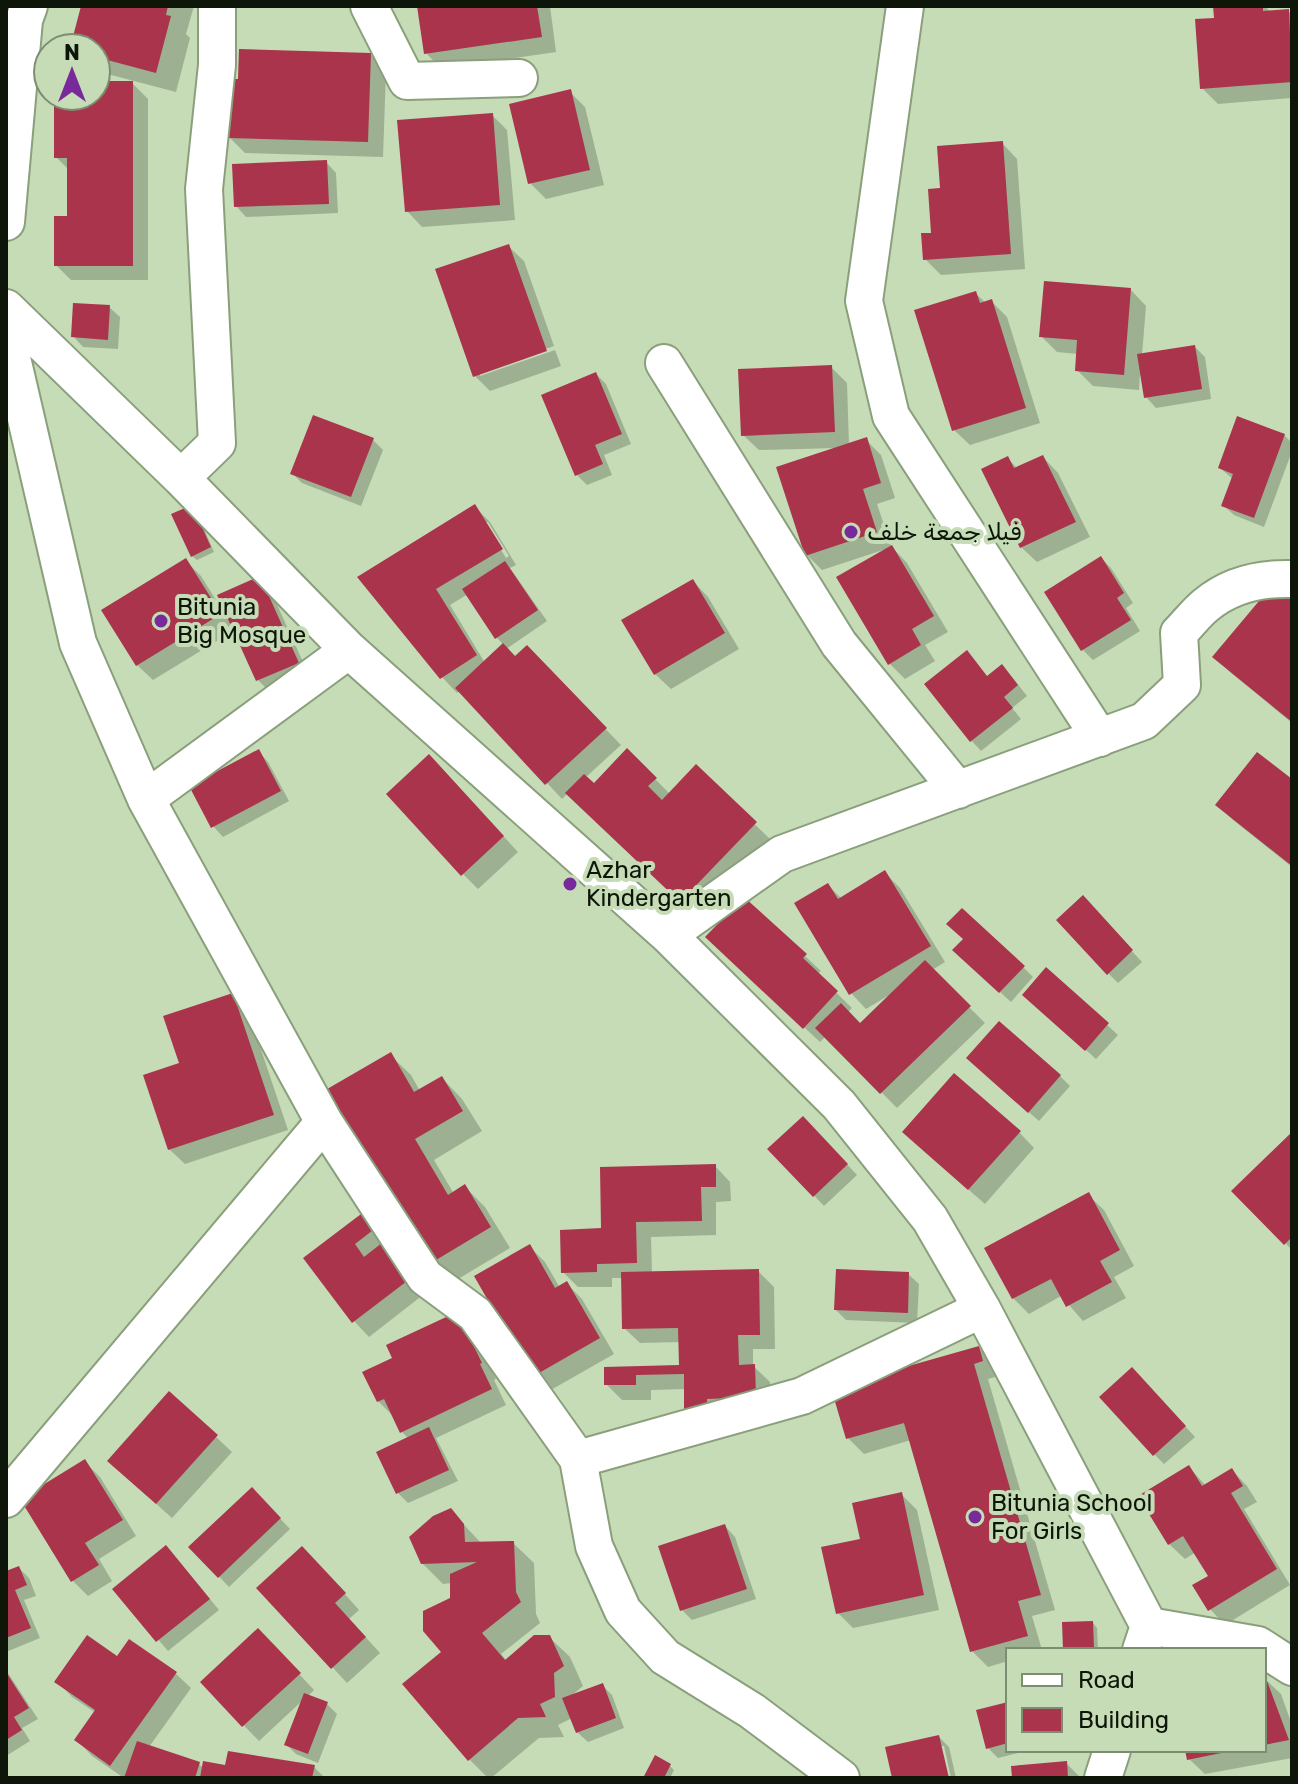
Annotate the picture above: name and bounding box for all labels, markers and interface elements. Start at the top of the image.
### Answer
north arrow [32,32,112,112]
text: N [64,39,80,66]
place label: فيلا جمعة خلف [867,518,1021,546]
marker: فيلا جمعة خلف [842,523,860,541]
place label: Bitunia Big Mosque [177,593,306,649]
marker: Bitunia Big Mosque [152,612,170,630]
place label: Azhar Kindergarten [586,856,731,912]
marker: Azhar Kindergarten [561,875,579,893]
place label: Bitunia School For Girls [991,1489,1152,1545]
marker: Bitunia School For Girls [966,1508,984,1526]
legend [1006,1648,1266,1752]
text: Road [1078,1666,1135,1694]
text: Building [1078,1706,1169,1734]

